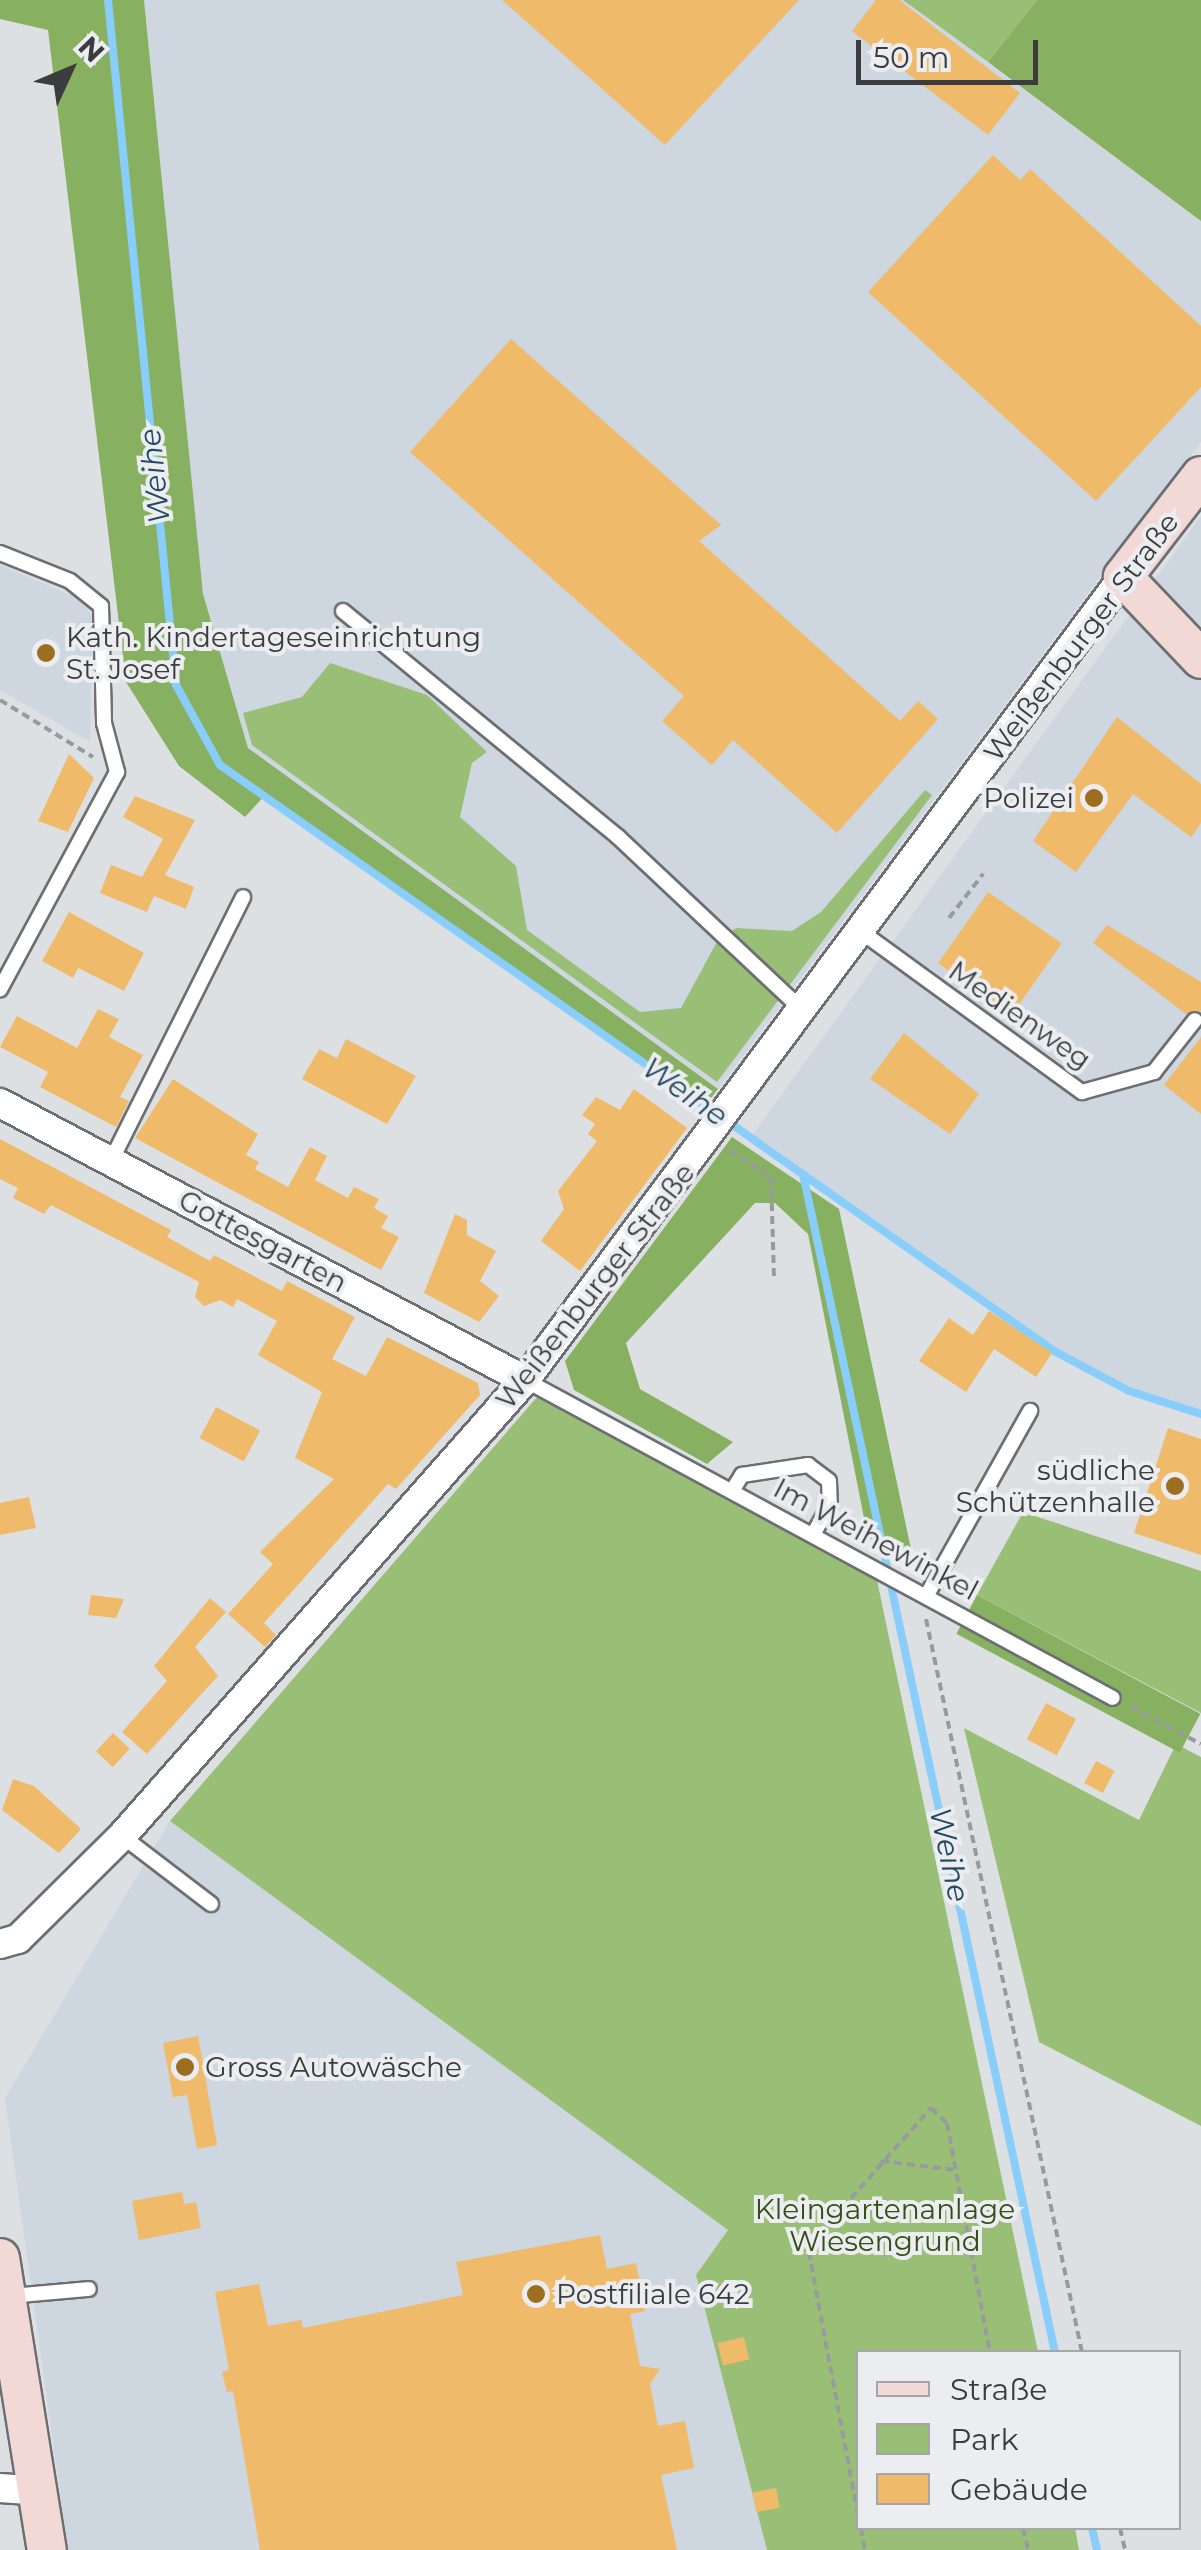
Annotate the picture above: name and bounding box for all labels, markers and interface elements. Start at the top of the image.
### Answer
north arrow [20,20,120,120]
scale bar [861,20,1044,82]
text: N [71,29,112,69]
text: 50 m [873,39,950,76]
water label: Weihe [132,427,178,525]
street label: Weißenburger Straße [976,506,1186,768]
place label: Kath. Kindertageseinrichtung St. Josef [66,620,481,686]
marker: Kath. Kindertageseinrichtung St. Josef [35,642,57,664]
place label: Polizei [983,781,1074,815]
marker: Polizei [1083,787,1105,809]
street label: Medienweg [942,954,1098,1076]
water label: Weihe [635,1050,735,1134]
street label: Weißenburger Straße [489,1156,701,1416]
street label: Gottesgarten [173,1183,353,1299]
place label: südliche Schützenhalle [956,1453,1155,1519]
street label: Im Weihewinkel [768,1471,984,1607]
marker: südliche Schützenhalle [1164,1475,1186,1497]
water label: Weihe [921,1804,977,1906]
place label: Gross Autowäsche [205,2050,462,2084]
marker: Gross Autowäsche [174,2056,196,2078]
park label: Kleingartenanlage Wiesengrund [755,2192,1015,2258]
place label: Postfiliale 642 [556,2277,750,2311]
marker: Postfiliale 642 [525,2283,547,2305]
legend [856,2350,1181,2530]
text: Straße [950,2371,1047,2408]
text: Park [950,2421,1019,2458]
text: Gebäude [950,2471,1088,2508]

